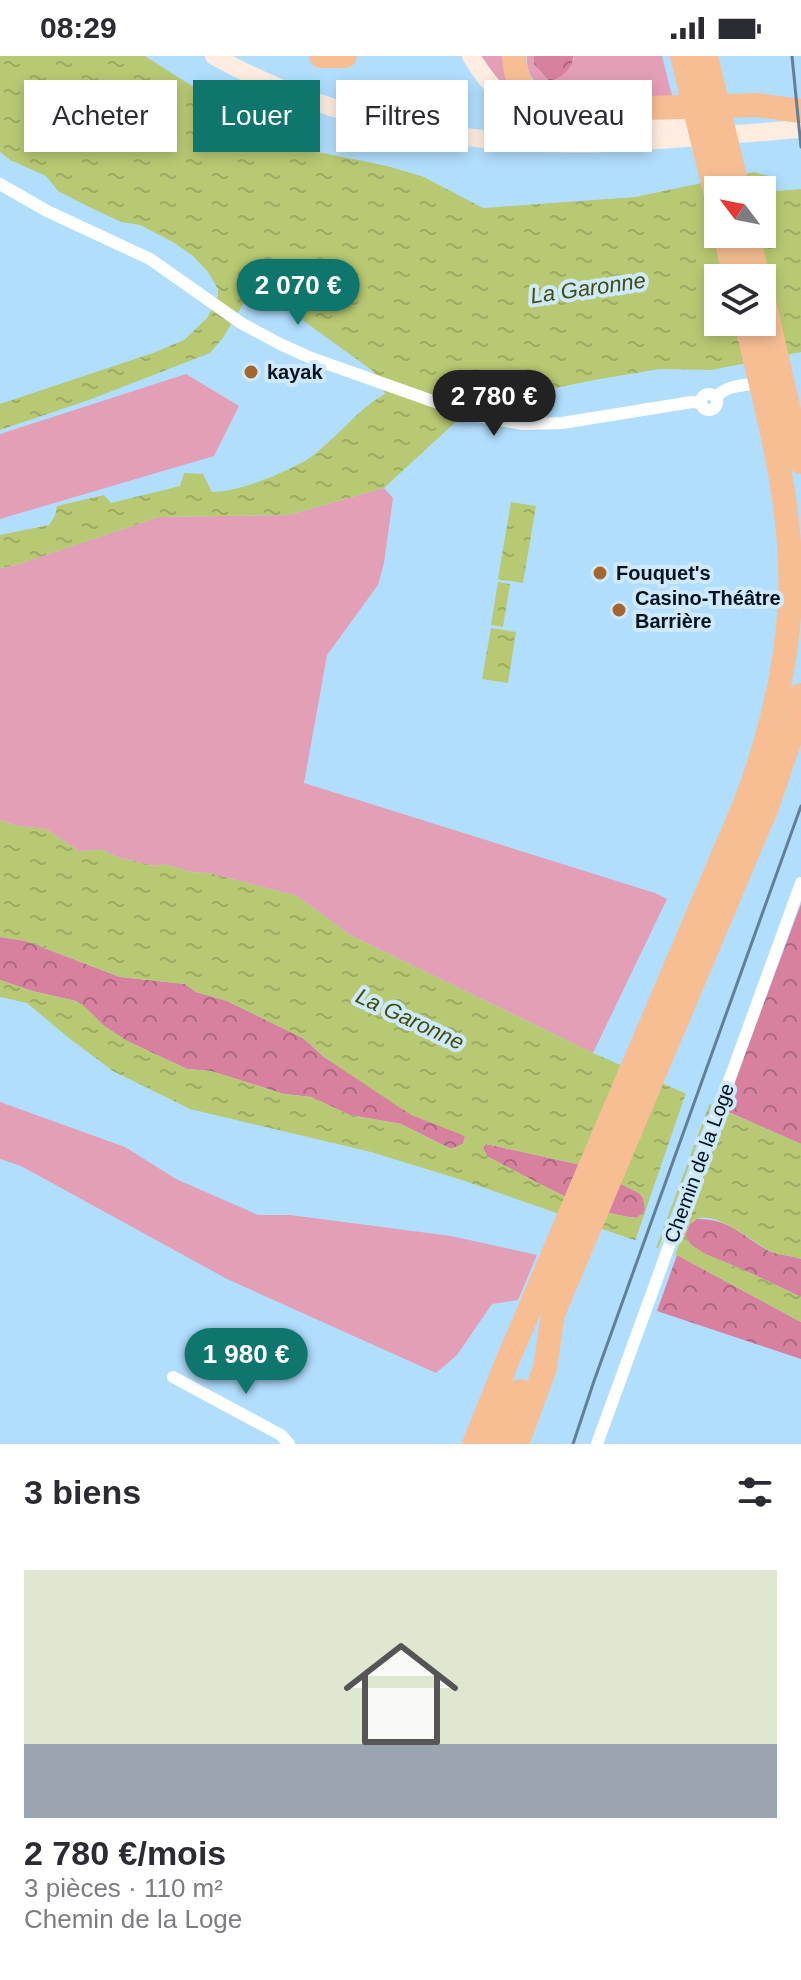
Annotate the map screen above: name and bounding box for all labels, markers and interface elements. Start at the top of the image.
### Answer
text: 08:29 [40,11,117,44]
chip: Acheter [24,80,177,152]
chip: Louer [193,80,320,152]
chip: Filtres [336,80,468,152]
chip: Nouveau [484,80,652,152]
north arrow [704,176,776,248]
map controls [704,176,776,336]
pin: 2 070 € [224,259,372,327]
button: layers [704,264,776,336]
water label: La Garonne [529,268,647,308]
text: 2 070 € [255,270,341,300]
place label: kayak [267,361,323,383]
marker: kayak [242,363,260,381]
pin: 2 780 € [420,370,568,438]
text: 2 780 € [451,381,537,411]
place label: Fouquet's [616,562,711,584]
marker: Fouquet's [591,564,609,582]
place label: Casino-Théâtre Barrière [635,587,781,632]
marker: Casino-Théâtre Barrière [610,601,628,619]
water label: La Garonne [352,983,468,1055]
street label: Chemin de la Loge [660,1080,738,1246]
pin: 1 980 € [172,1328,320,1396]
text: 1 980 € [203,1339,289,1369]
icon: filters [733,1470,777,1514]
text: 3 biens [24,1473,141,1511]
icon: home [329,1622,473,1766]
text: 2 780 €/mois [24,1834,226,1872]
text: 3 pièces · 110 m² [24,1873,223,1903]
text: Chemin de la Loge [24,1904,242,1934]

